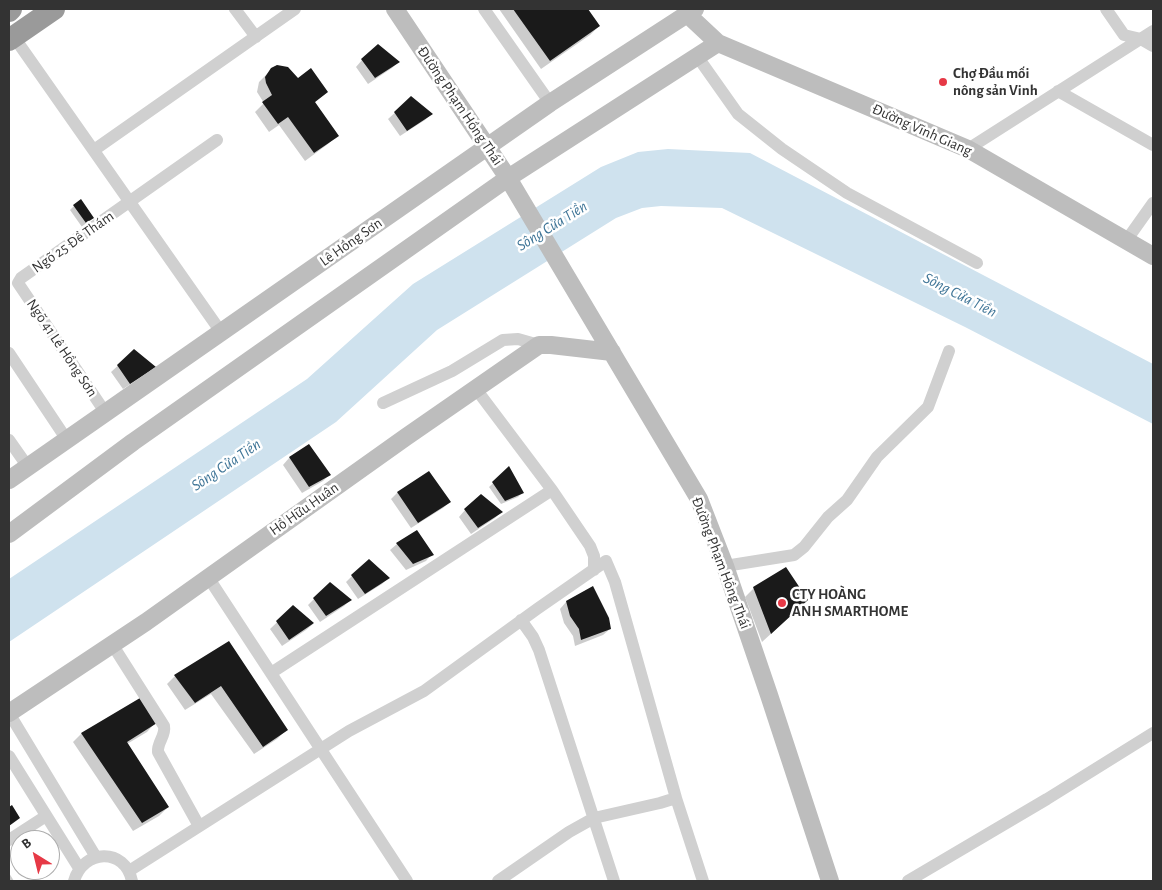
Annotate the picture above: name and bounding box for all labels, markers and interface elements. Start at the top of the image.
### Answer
street label: Đường Phạm Hồng Thái [413,43,507,169]
place label: Chợ Đầu mối nông sản Vinh [953,64,1038,99]
marker: Chợ Đầu mối nông sản Vinh [937,76,949,88]
street label: Đường Vĩnh Giang [869,100,975,160]
water label: Sông Cửa Tiền [513,197,591,255]
street label: Ngõ 25 Đề Thám [29,207,117,277]
street label: Lê Hồng Sơn [316,214,386,270]
water label: Sông Cửa Tiền [920,268,1000,322]
street label: Ngõ 41 Lê Hồng Sơn [23,296,101,400]
water label: Sông Cửa Tiền [188,435,264,495]
street label: Hồ Hữu Huân [266,479,342,539]
street label: Đường Phạm Hồng Thái [688,494,754,632]
place label: CTY HOÀNG ANH SMARTHOME [792,585,908,620]
marker: CTY HOÀNG ANH SMARTHOME [776,597,788,609]
north arrow [10,830,60,880]
text: B [19,836,34,852]

